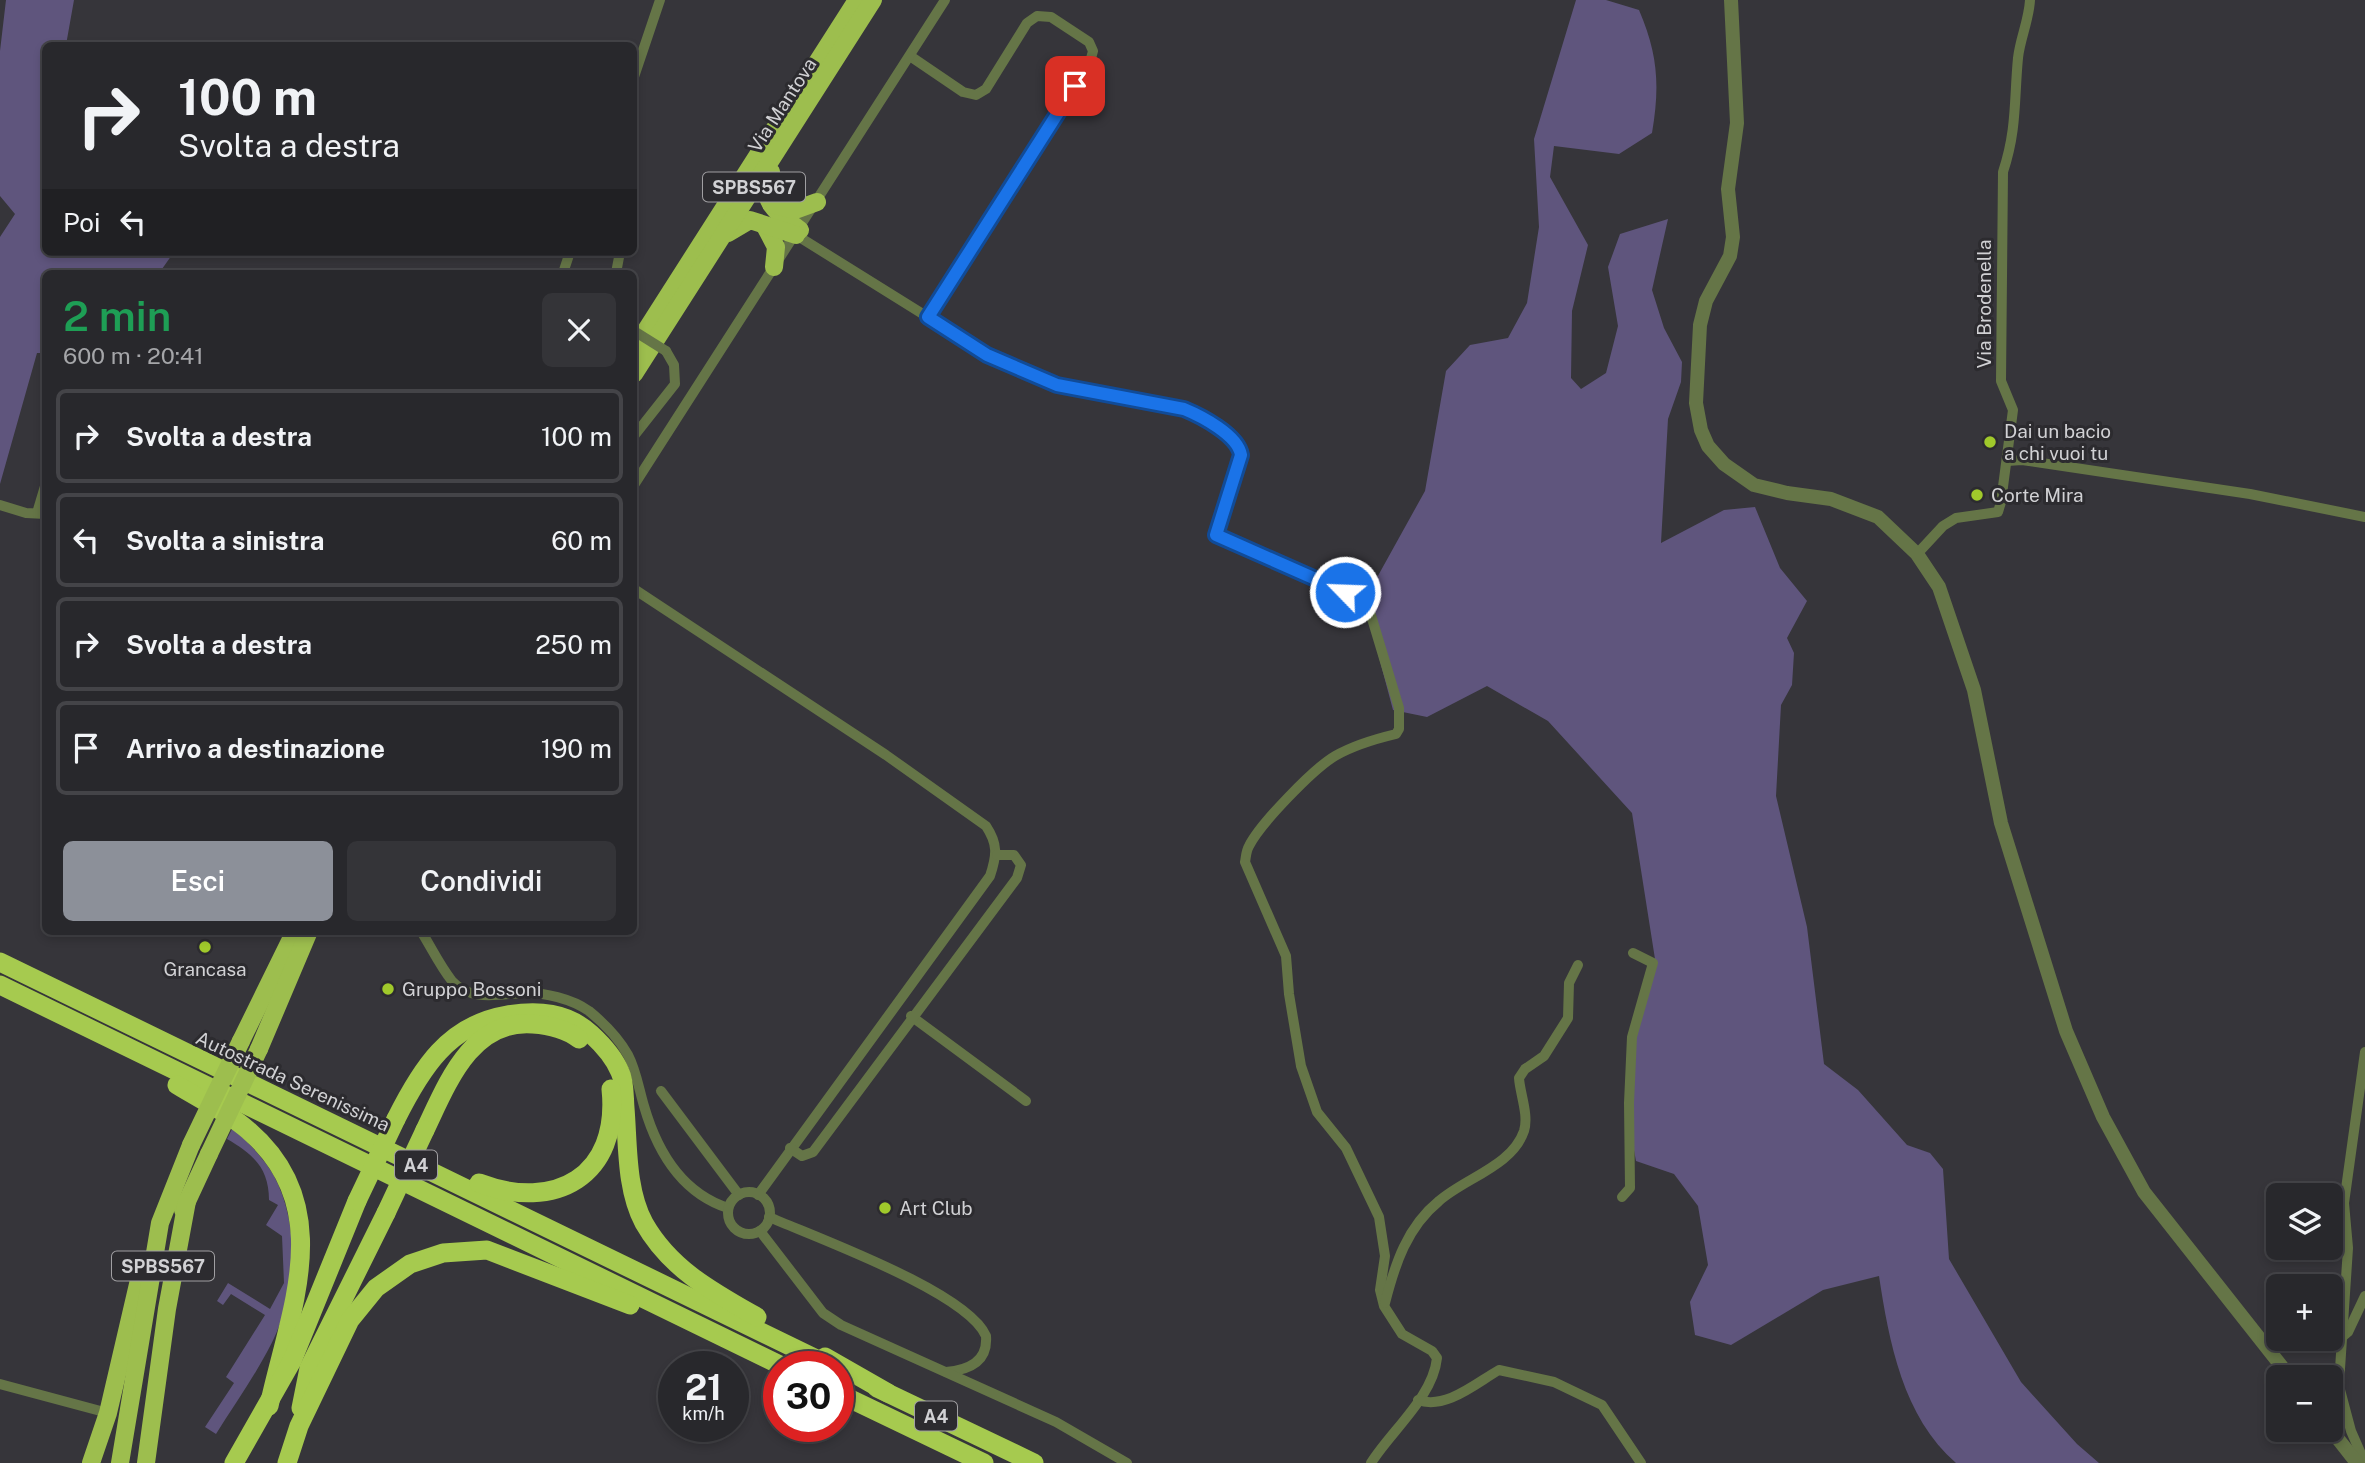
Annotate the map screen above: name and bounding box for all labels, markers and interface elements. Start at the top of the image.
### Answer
street label: Via Mantova [743,54,821,156]
pin [1045,56,1105,116]
icon: arrive [1056,67,1094,105]
text: 100 m [178,68,317,126]
icon: right [63,70,154,161]
text: Svolta a destra [178,127,400,164]
road number: SPBS567 [703,172,805,202]
icon: left [114,203,152,241]
text: Poi [63,207,100,238]
street label: Via Brodenella [1973,240,1995,368]
text: 2 min [63,291,171,340]
button: close [542,293,616,367]
text: 600 m · 20:41 [63,342,204,369]
icon: right [67,417,105,455]
place label: Dai un bacio a chi vuoi tu [2004,420,2111,464]
text: Svolta a destra [126,421,312,452]
text: 100 m [541,421,612,452]
marker: Dai un bacio a chi vuoi tu [1982,434,1998,450]
place label: Corte Mira [1991,484,2084,506]
marker: Corte Mira [1969,487,1985,503]
icon: left [67,521,105,559]
text: Svolta a sinistra [126,525,324,556]
text: 60 m [551,525,612,556]
position arrow [1308,555,1382,629]
icon: right [67,625,105,663]
text: Svolta a destra [126,629,312,660]
text: 250 m [535,629,612,660]
icon: arrive [67,729,105,767]
text: Arrivo a destinazione [126,733,385,764]
text: 190 m [541,733,612,764]
button: Esci [63,841,333,921]
button: Condividi [347,841,616,921]
marker: Grancasa [197,939,213,955]
place label: Grancasa [163,958,247,980]
place label: Gruppo Bossoni [402,978,541,1000]
marker: Gruppo Bossoni [380,981,396,997]
street label: Autostrada Serenissima [193,1026,393,1136]
road number: A4 [395,1150,437,1180]
map controls [2266,1183,2343,1442]
button: layers [2266,1183,2343,1260]
place label: Art Club [899,1197,973,1219]
marker: Art Club [877,1200,893,1216]
road number: SPBS567 [112,1252,214,1280]
button: + [2266,1274,2343,1351]
speed limit sign: 30 [763,1351,854,1442]
button: − [2266,1365,2343,1442]
text: 21 [685,1367,722,1408]
road number: A4 [915,1401,957,1430]
text: km/h [682,1403,725,1424]

